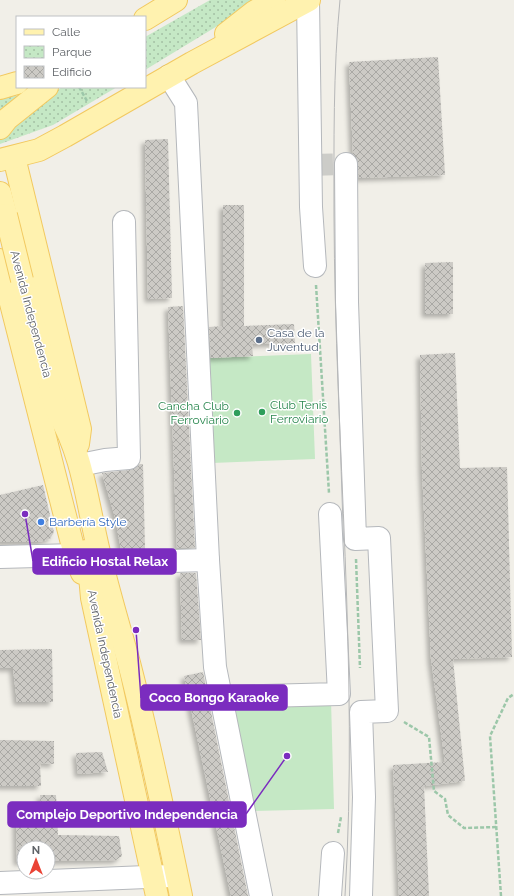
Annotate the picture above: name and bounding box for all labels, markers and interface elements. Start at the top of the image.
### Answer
legend [16,16,146,88]
text: Calle [52,25,80,39]
text: Parque [52,45,92,59]
text: Edificio [52,65,92,79]
street label: Avenida Independencia [7,249,55,379]
place label: Casa de la Juventud [267,326,325,354]
marker: Casa de la Juventud [254,335,264,345]
place label: Club Tenis Ferroviario [270,398,328,426]
place label: Cancha Club Ferroviario [158,399,229,427]
marker: Club Tenis Ferroviario [257,407,267,417]
marker: Cancha Club Ferroviario [232,408,242,418]
place label: Barbería Style [49,515,127,529]
marker: Barbería Style [36,517,46,527]
callout: Edificio Hostal Relax [33,549,176,574]
text: Edificio Hostal Relax [42,554,168,569]
street label: Avenida Independencia [85,589,125,719]
callout: Coco Bongo Karaoke [141,685,287,710]
text: Coco Bongo Karaoke [149,690,279,705]
callout: Complejo Deportivo Independencia [8,802,246,827]
text: Complejo Deportivo Independencia [16,807,238,822]
north arrow [16,840,56,880]
text: N [32,844,40,857]

